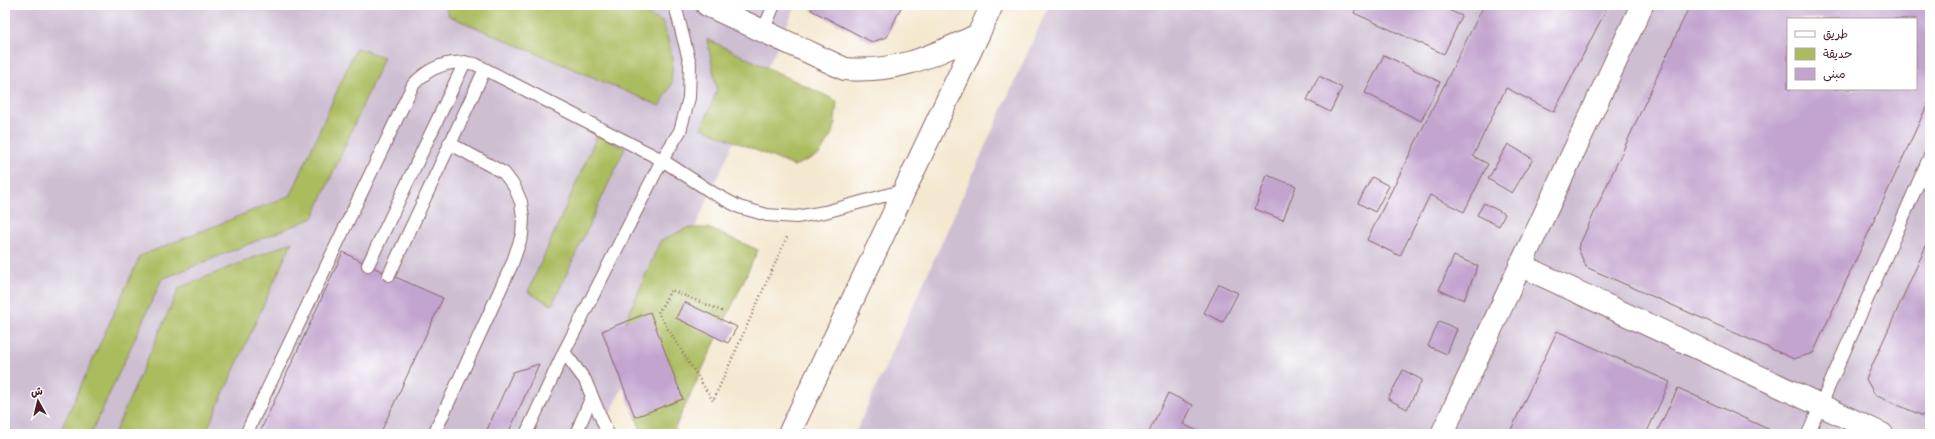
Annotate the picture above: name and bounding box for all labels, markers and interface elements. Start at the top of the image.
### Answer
legend [1787,18,1917,90]
text: طريق [1823,26,1848,42]
text: حديقة [1823,46,1852,62]
text: مبنى [1823,66,1846,82]
north arrow [18,381,58,421]
text: ش [30,383,44,400]

